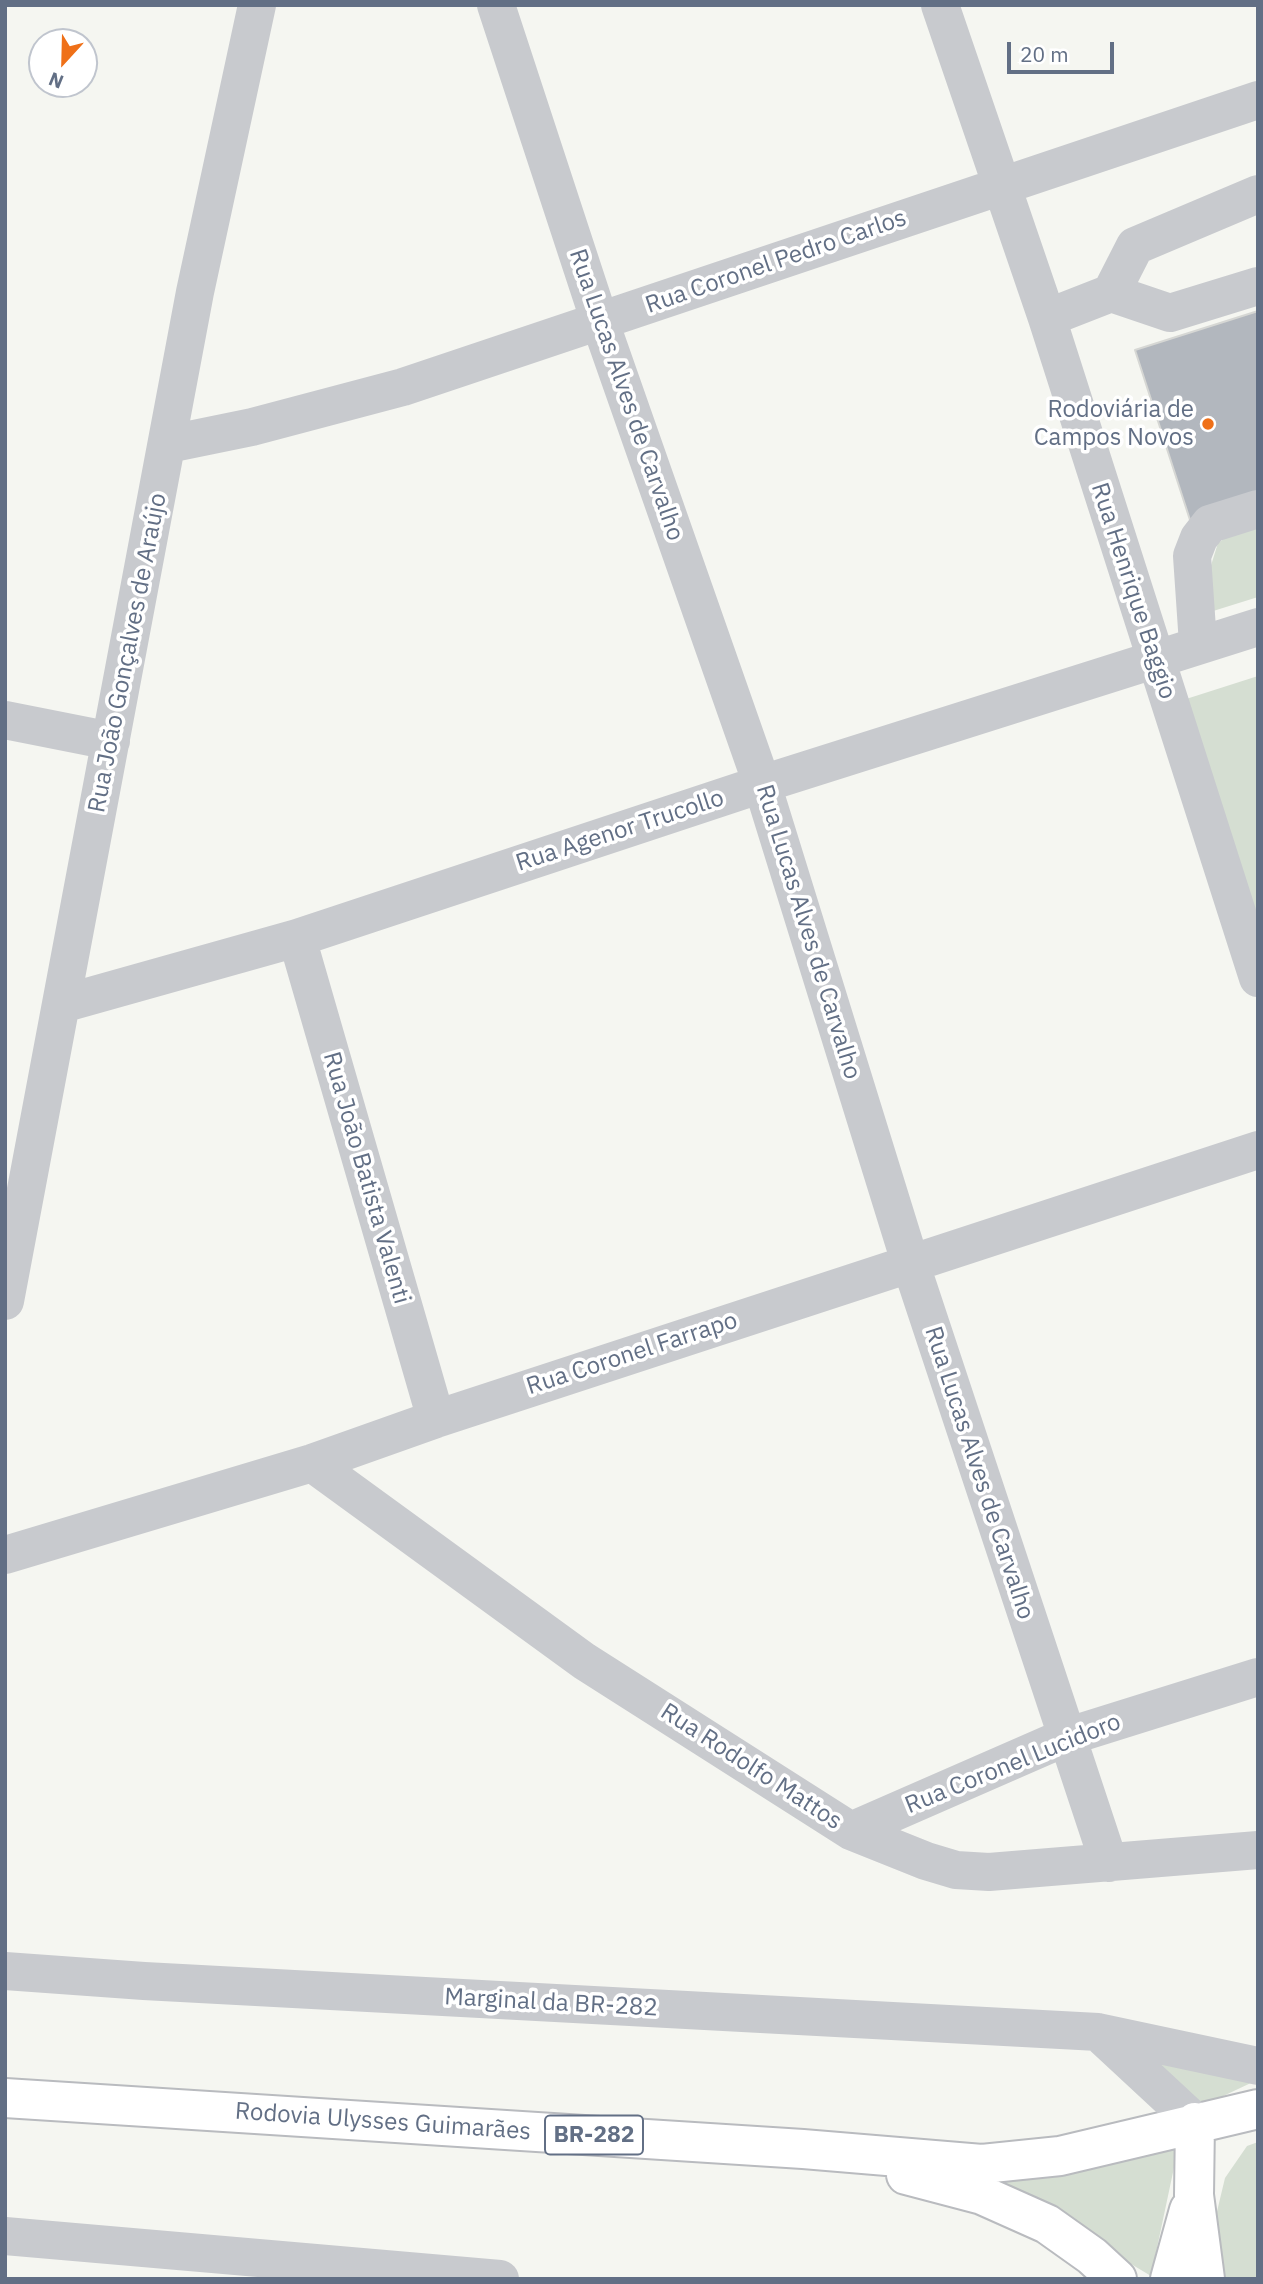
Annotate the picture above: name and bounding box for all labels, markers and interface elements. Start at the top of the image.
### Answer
north arrow [28,28,98,98]
scale bar [1011,28,1118,72]
text: 20 m [1020,40,1069,68]
text: N [45,67,67,94]
street label: Rua Coronel Pedro Carlos [642,204,910,320]
street label: Rua Lucas Alves de Carvalho [562,245,690,545]
place label: Rodoviária de Campos Novos [1034,396,1194,452]
marker: Rodoviária de Campos Novos [1200,416,1216,432]
street label: Rua Henrique Baggio [1084,479,1182,703]
street label: Rua João Gonçalves de Araújo [83,491,173,815]
street label: Rua Lucas Alves de Carvalho [749,781,867,1083]
street label: Rua Agenor Trucollo [512,784,728,878]
street label: Rua João Batista Valenti [316,1049,416,1307]
street label: Rua Coronel Farrapo [523,1306,741,1402]
street label: Rua Lucas Alves de Carvalho [918,1323,1040,1623]
street label: Rua Rodolfo Mattos [655,1698,847,1836]
street label: Rua Coronel Lucidoro [901,1708,1125,1820]
street label: Marginal da BR-282 [444,1983,658,2023]
street label: Rodovia Ulysses Guimarães [234,2097,532,2147]
road number: BR-282 [545,2116,643,2154]

